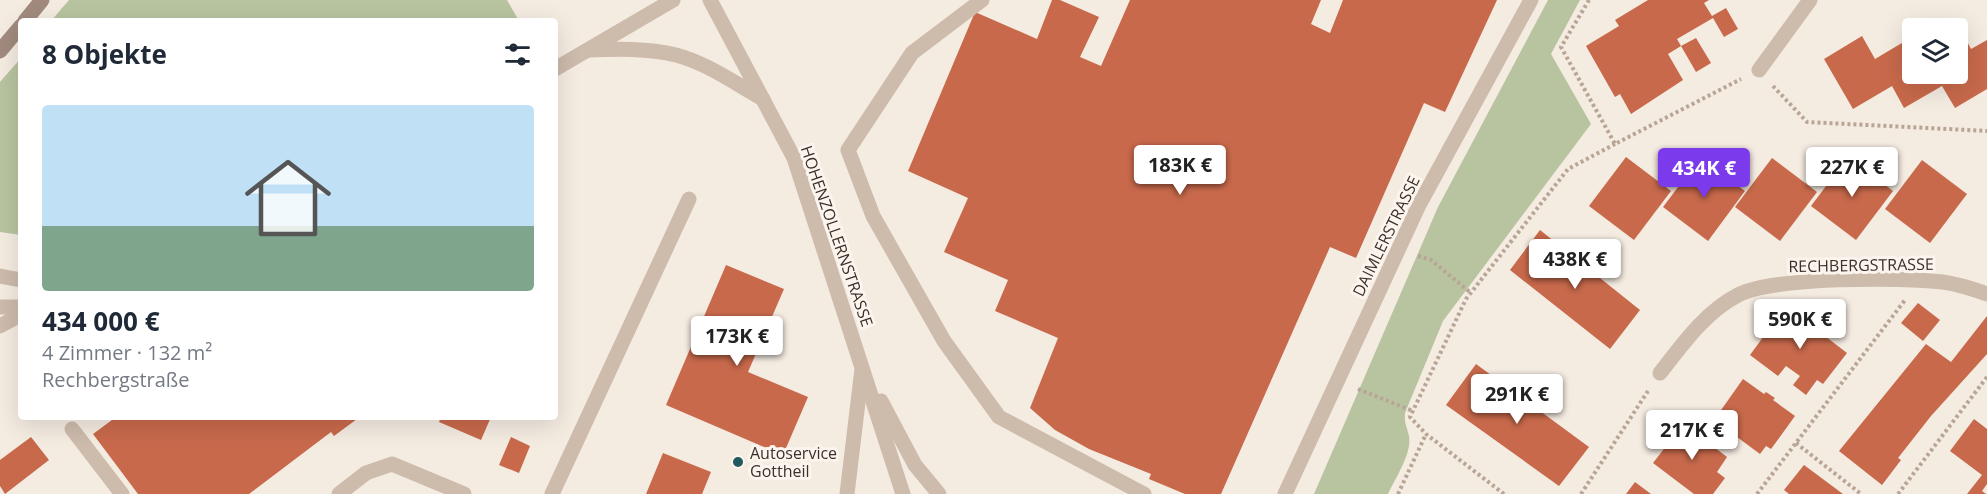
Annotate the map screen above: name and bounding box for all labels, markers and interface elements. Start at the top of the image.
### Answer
map controls [1902,18,1968,84]
button: layers [1902,18,1968,84]
text: 8 Objekte [42,36,167,72]
icon: filters [501,38,534,71]
street label: HOHENZOLLERNSTRASSE [796,143,878,329]
icon: home [234,144,342,252]
pin: 183K € [1131,145,1229,196]
pin: 227K € [1803,147,1901,198]
pin: 434K € [1655,148,1753,199]
text: 183K € [1148,151,1212,178]
text: 227K € [1820,153,1884,180]
text: 434K € [1672,154,1736,181]
street label: DAIMLERSTRASSE [1347,172,1425,300]
pin: 438K € [1526,239,1624,290]
text: 438K € [1543,245,1607,272]
street label: RECHBERGSTRASSE [1788,253,1934,277]
pin: 590K € [1751,299,1849,350]
text: 434 000 € [42,303,160,339]
text: 590K € [1768,305,1832,332]
pin: 173K € [688,316,786,367]
text: 173K € [705,322,769,349]
text: 4 Zimmer · 132 m² [42,339,212,366]
text: Rechbergstraße [42,366,190,393]
pin: 291K € [1468,374,1566,425]
text: 291K € [1485,380,1549,407]
pin: 217K € [1643,410,1741,461]
text: 217K € [1660,416,1724,443]
place label: Autoservice Gottheil [750,442,837,482]
marker: Autoservice Gottheil [731,455,745,469]

